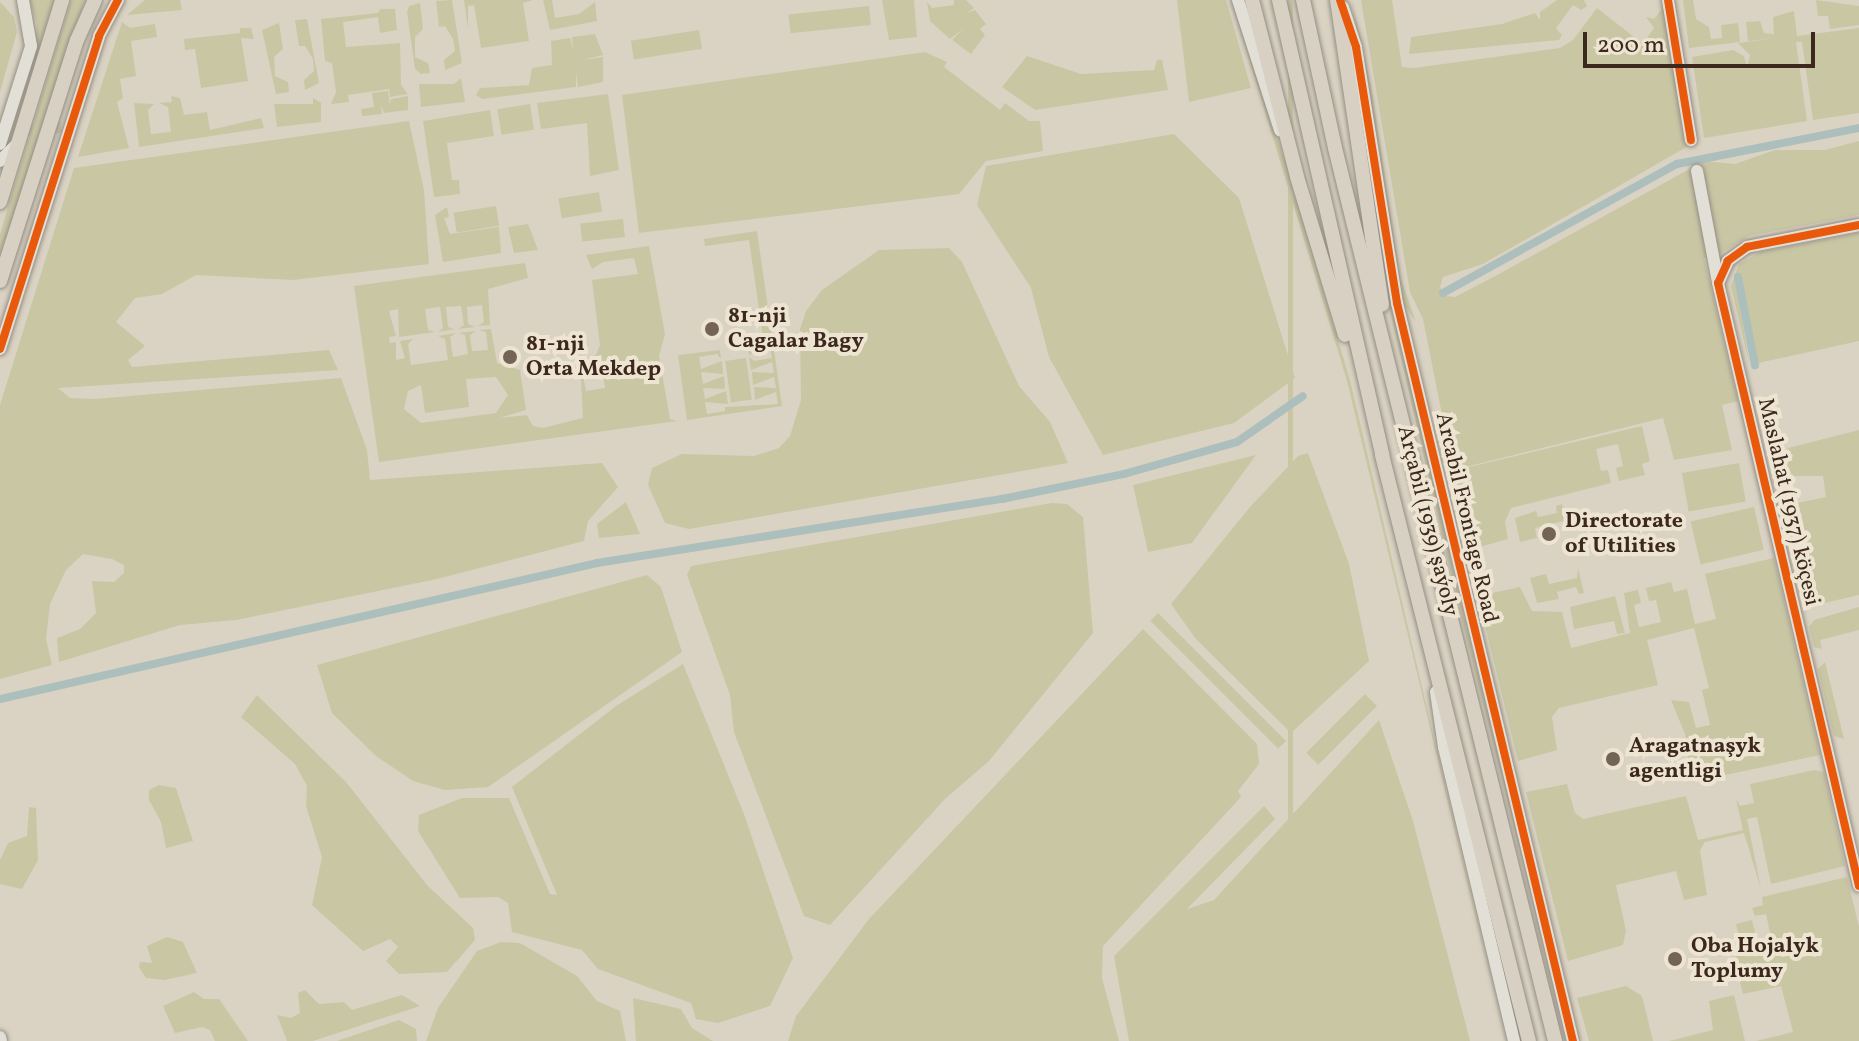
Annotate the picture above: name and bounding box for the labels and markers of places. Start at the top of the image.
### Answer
place label: 81-nji Cagalar Bagy [728,303,864,354]
marker: 81-nji Cagalar Bagy [703,320,721,338]
place label: 81-nji Orta Mekdep [526,331,661,382]
marker: 81-nji Orta Mekdep [501,348,519,366]
place label: Directorate of Utilities [1565,508,1683,560]
marker: Directorate of Utilities [1540,525,1558,543]
place label: Aragatnaşyk agentligi [1629,733,1761,784]
marker: Aragatnaşyk agentligi [1604,750,1622,768]
place label: Oba Hojalyk Toplumy [1691,933,1819,984]
marker: Oba Hojalyk Toplumy [1666,950,1684,968]

